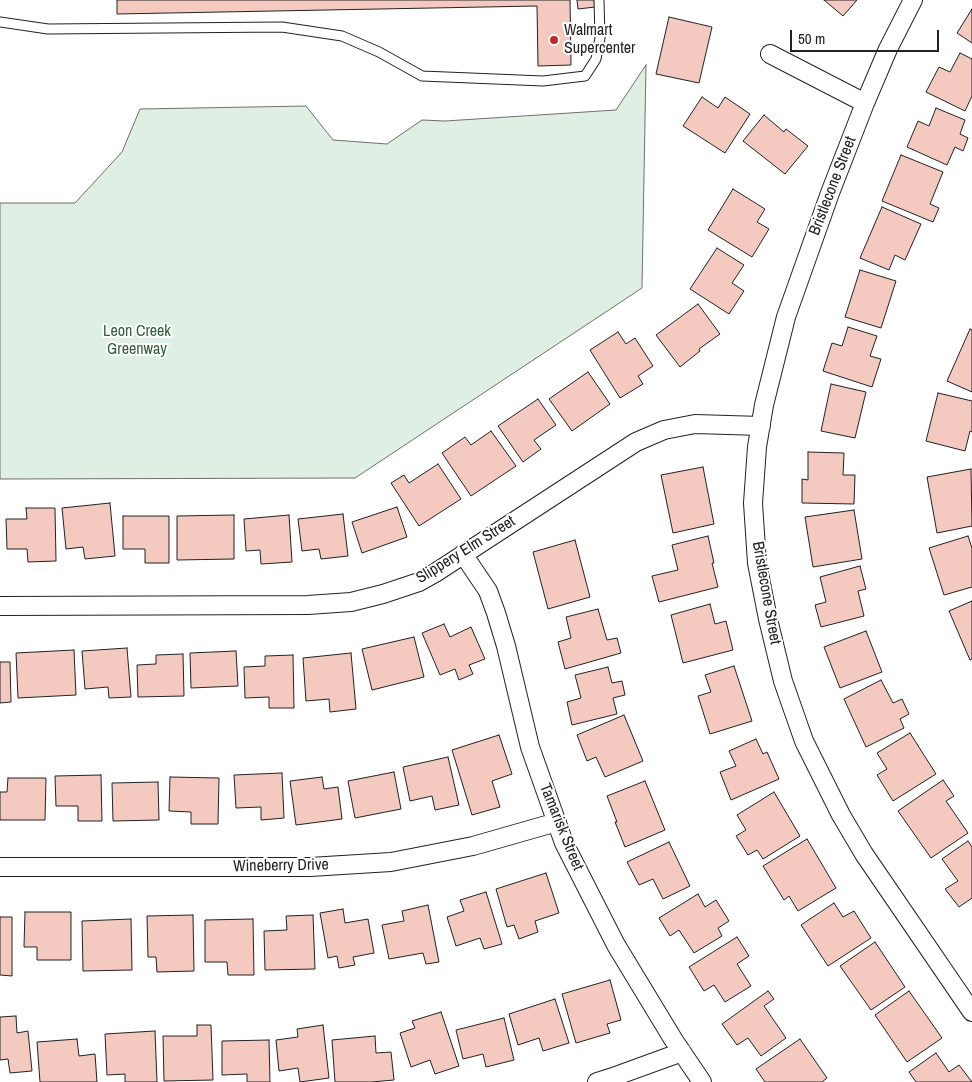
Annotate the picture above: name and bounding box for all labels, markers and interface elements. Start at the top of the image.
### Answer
scale bar [792,20,941,52]
place label: Walmart Supercenter [564,21,635,59]
text: 50 m [798,28,825,49]
marker: Walmart Supercenter [548,34,560,46]
street label: Bristlecone Street [805,134,861,238]
park label: Leon Creek Greenway [103,322,171,360]
street label: Slippery Elm Street [413,512,519,588]
street label: Bristlecone Street [747,540,785,646]
street label: Tamarisk Street [535,781,587,873]
street label: Wineberry Drive [233,856,329,876]

